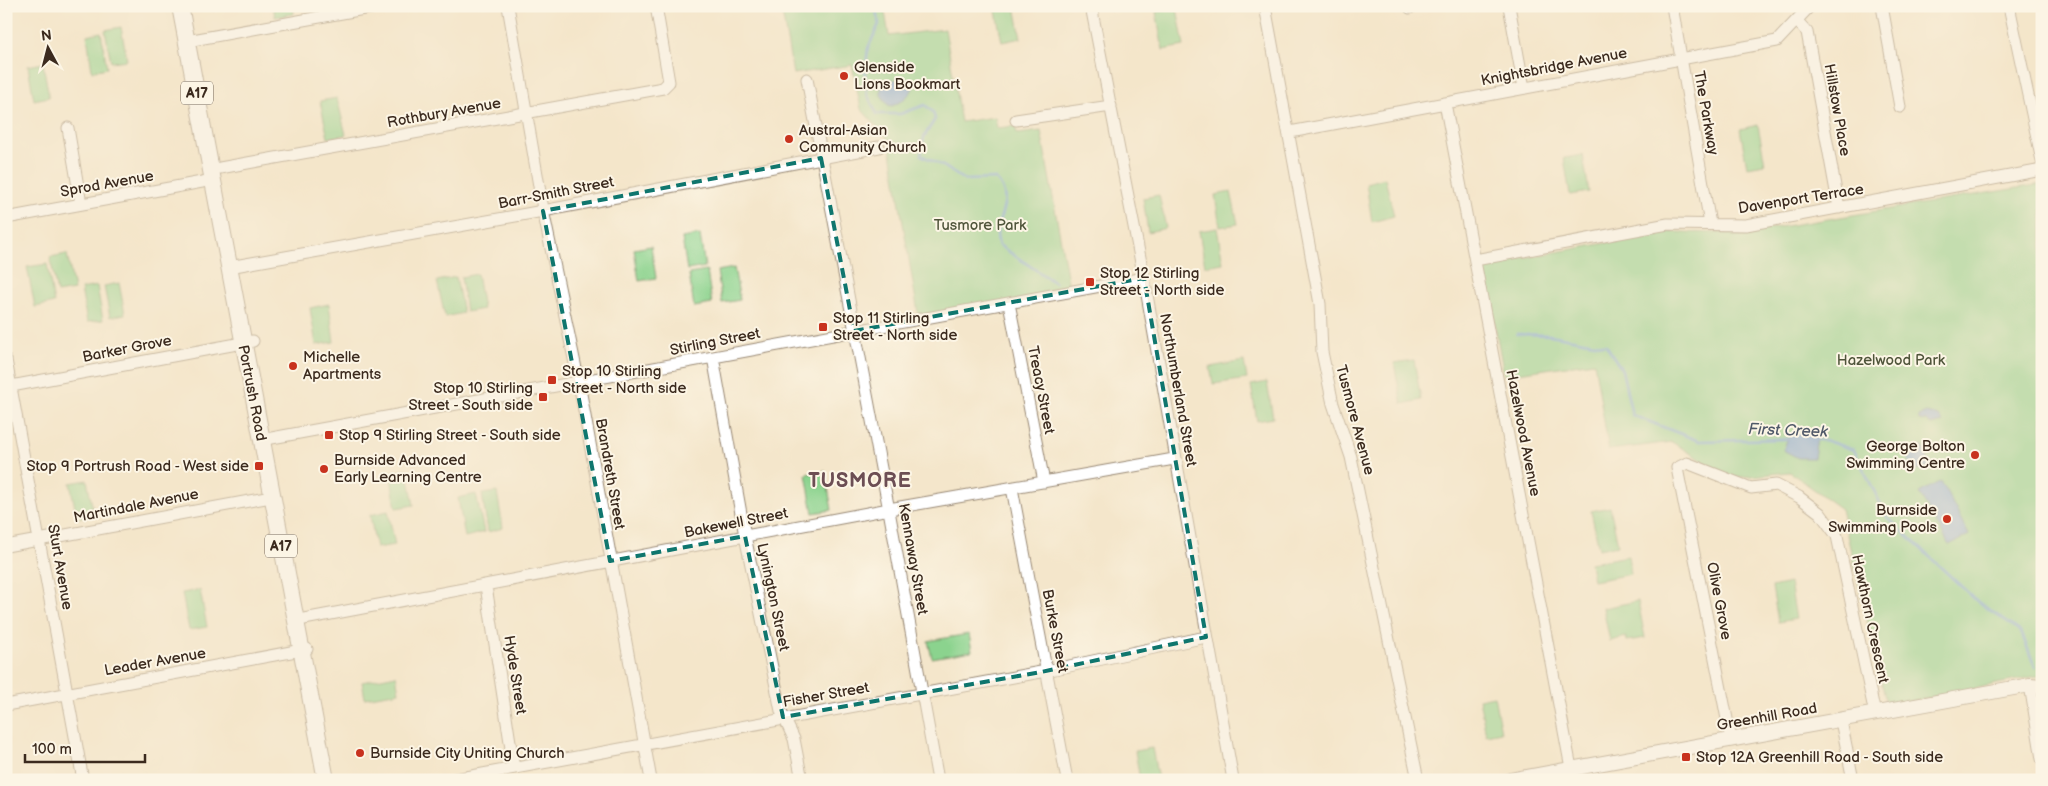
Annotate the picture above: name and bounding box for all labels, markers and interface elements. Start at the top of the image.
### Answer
north arrow [22,22,72,72]
text: N [40,27,53,45]
street label: Knightsbridge Avenue [1479,43,1629,90]
place label: Glenside Lions Bookmart [854,58,961,94]
street label: Hillstow Place [1820,62,1854,158]
street label: The Parkway [1689,69,1723,157]
marker: Glenside Lions Bookmart [838,70,850,82]
road number: A17 [181,82,213,105]
street label: Rothbury Avenue [386,94,502,132]
place label: Austral-Asian Community Church [799,121,926,157]
marker: Austral-Asian Community Church [783,133,795,145]
street label: Sprod Avenue [59,166,155,202]
street label: Barr-Smith Street [497,172,616,214]
street label: Davenport Terrace [1737,180,1865,218]
park label: Tusmore Park [934,216,1027,235]
place label: Stop 12 Stirling Street - North side [1100,264,1224,300]
marker: Stop 12 Stirling Street - North side [1084,276,1096,288]
place label: Stop 11 Stirling Street - North side [833,309,957,345]
street label: Northumberland Street [1155,312,1201,469]
marker: Stop 11 Stirling Street - North side [817,321,829,333]
street label: Stirling Street [668,324,762,360]
street label: Barker Grove [81,331,173,367]
street label: Portrush Road [233,343,271,443]
street label: Treacy Street [1023,344,1059,436]
place label: Michelle Apartments [303,348,382,384]
park label: Hazelwood Park [1837,351,1946,370]
marker: Michelle Apartments [287,360,299,372]
place label: Stop 10 Stirling Street - North side [562,362,686,398]
street label: Tusmore Avenue [1331,363,1379,477]
street label: Hazelwood Avenue [1501,368,1545,498]
marker: Stop 10 Stirling Street - North side [546,374,558,386]
place label: Stop 10 Stirling Street - South side [409,379,533,415]
marker: Stop 10 Stirling Street - South side [537,391,549,403]
street label: Brandreth Street [591,417,629,532]
water label: First Creek [1748,420,1829,442]
place label: Stop 9 Stirling Street - South side [339,426,561,445]
marker: Stop 9 Stirling Street - South side [323,429,335,441]
place label: George Bolton Swimming Centre [1846,437,1965,473]
marker: George Bolton Swimming Centre [1969,449,1981,461]
place label: Burnside Advanced Early Learning Centre [334,451,482,487]
place label: Stop 9 Portrush Road - West side [26,457,249,476]
marker: Stop 9 Portrush Road - West side [253,460,265,472]
marker: Burnside Advanced Early Learning Centre [318,463,330,475]
district label: TUSMORE [808,469,912,493]
street label: Martindale Avenue [72,485,200,527]
place label: Burnside Swimming Pools [1828,501,1938,537]
street label: Kennaway Street [894,502,932,617]
street label: Bakewell Street [683,504,790,542]
marker: Burnside Swimming Pools [1941,513,1953,525]
street label: Sturt Avenue [43,523,77,611]
road number: A17 [265,534,297,558]
street label: Lynington Street [752,541,794,653]
street label: Hawthorn Crescent [1847,553,1893,685]
street label: Olive Grove [1702,561,1736,641]
street label: Burke Street [1038,587,1073,675]
street label: Hyde Street [499,634,531,716]
street label: Leader Avenue [103,644,207,680]
street label: Fisher Street [781,678,871,712]
street label: Greenhill Road [1715,699,1819,735]
scale bar [25,731,145,763]
text: 100 m [32,740,72,759]
place label: Burnside City Uniting Church [370,744,564,763]
marker: Burnside City Uniting Church [354,747,366,759]
place label: Stop 12A Greenhill Road - South side [1696,748,1943,767]
marker: Stop 12A Greenhill Road - South side [1680,751,1692,763]

